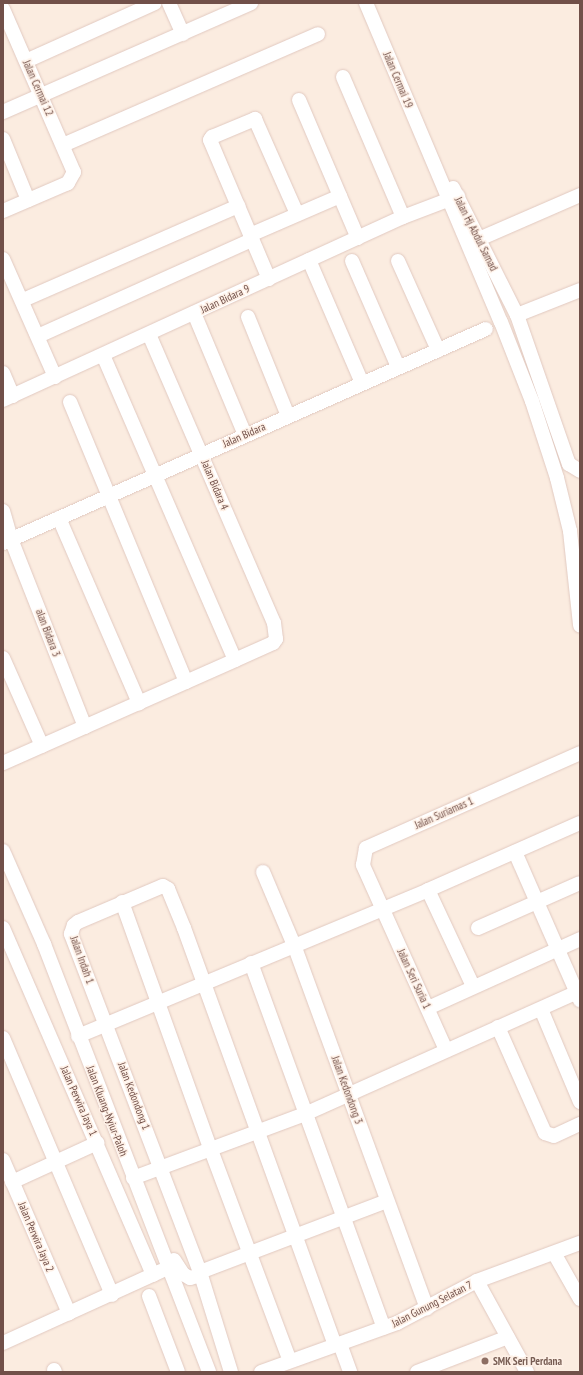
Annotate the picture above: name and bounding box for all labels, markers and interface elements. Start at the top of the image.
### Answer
street label: Jalan Cermai 19 [380,50,416,110]
street label: Jalan Cermai 12 [20,58,56,118]
street label: Jalan Hj Abdul Samad [452,195,500,273]
street label: Jalan Bidara 9 [198,282,252,316]
street label: Jalan Bidara [221,420,267,450]
street label: Jalan Bidara 4 [199,458,231,512]
street label: alan Bidara 3 [33,607,63,659]
street label: Jalan Suriamas 1 [413,794,475,832]
street label: Jalan Indah 1 [67,934,97,986]
street label: Jalan Seri Suria 1 [394,947,434,1011]
street label: Jalan Kedondong 3 [329,1054,365,1126]
street label: Jalan Kedondong 1 [115,1060,153,1132]
street label: Jalan Perwira Jaya 1 [58,1064,100,1138]
street label: Jalan Kluang-Nyiur-Paloh [84,1064,130,1158]
street label: Jalan Perwira Jaya 2 [15,1200,57,1274]
street label: Jalan Gunung Selatan 7 [390,1278,474,1330]
place label: SMK Seri Perdana [493,1354,562,1368]
marker: SMK Seri Perdana [480,1356,490,1366]

